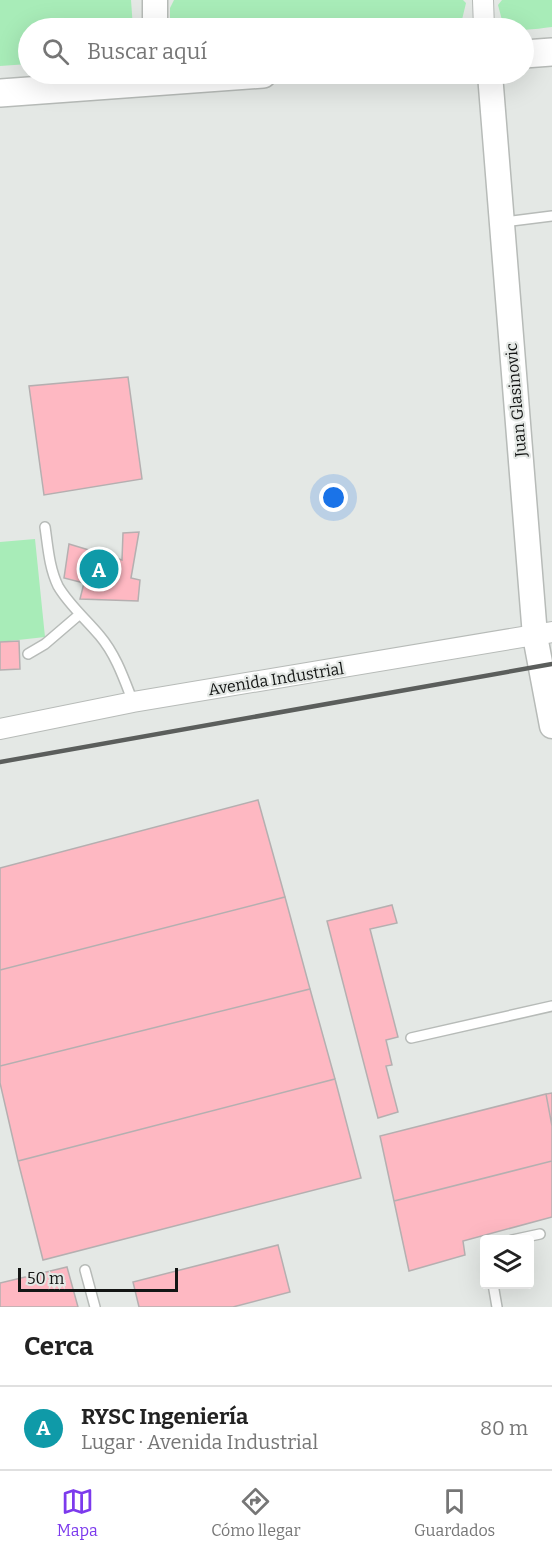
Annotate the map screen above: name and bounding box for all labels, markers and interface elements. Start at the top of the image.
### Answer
search box [18,18,534,84]
icon: search [39,35,72,68]
text: Buscar aquí [87,38,207,65]
street label: Juan Glasinovic [502,342,531,459]
your location [319,483,348,512]
pin: A [80,546,118,592]
street label: Avenida Industrial [207,659,346,699]
map controls [480,1235,534,1289]
button: layers [480,1235,534,1289]
scale bar [18,1265,178,1292]
text: 50 m [27,1269,64,1288]
text: Cerca [24,1331,94,1362]
text: RYSC Ingeniería [81,1403,248,1430]
text: A [36,1416,51,1440]
text: 80 m [480,1416,528,1440]
text: Lugar · Avenida Industrial [81,1430,318,1454]
tab: Mapa [57,1485,98,1540]
tab: Cómo llegar [211,1485,300,1540]
tab: Guardados [414,1485,495,1540]

